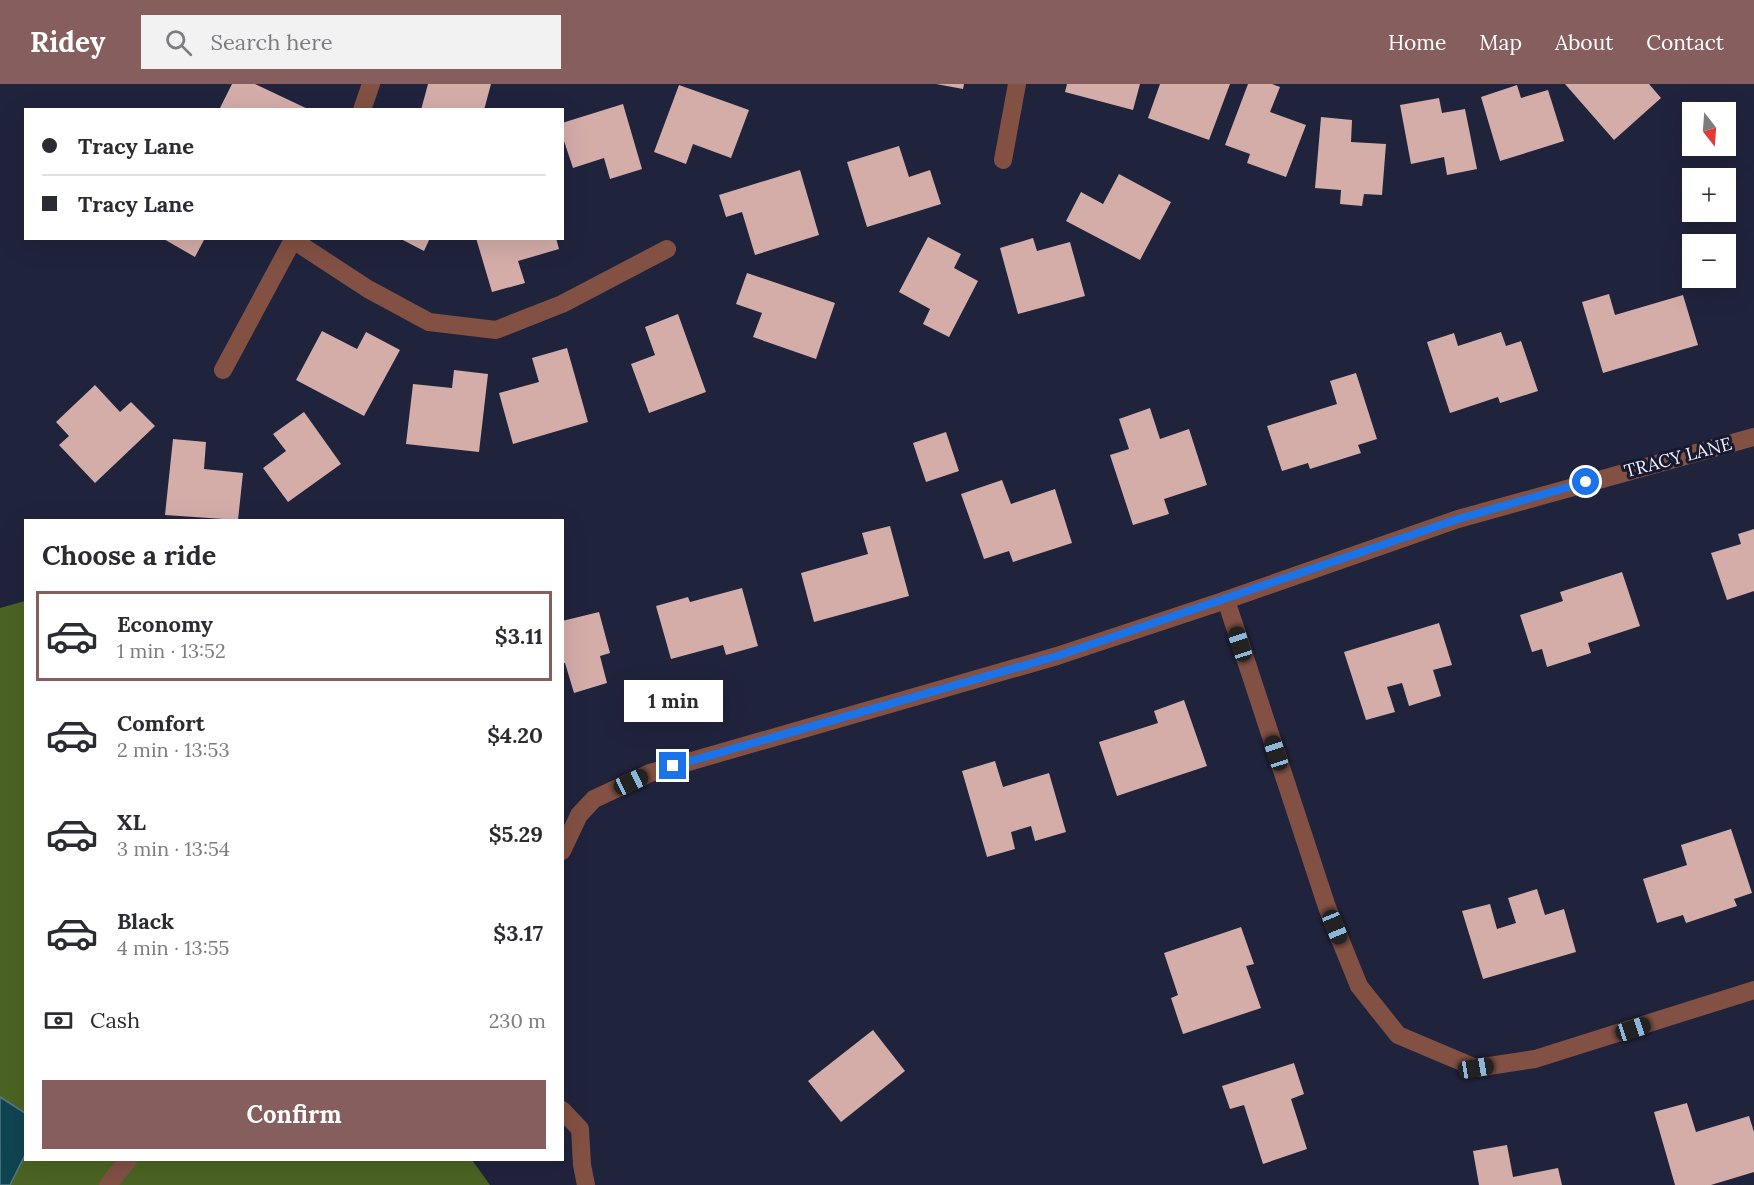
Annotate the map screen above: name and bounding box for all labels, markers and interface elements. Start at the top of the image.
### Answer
search box [141,15,561,69]
text: Ridey [30,24,105,60]
icon: search [162,26,195,59]
text: Search here [210,28,333,56]
text: Home [1388,29,1446,56]
text: Map [1479,29,1522,56]
text: About [1555,29,1613,56]
text: Contact [1646,29,1724,56]
north arrow [1682,102,1736,156]
map controls [1682,102,1736,288]
text: Tracy Lane [78,132,194,160]
button: + [1682,168,1736,222]
text: Tracy Lane [78,190,194,218]
button: − [1682,234,1736,288]
street label: TRACY LANE [1622,432,1734,482]
route start [1572,468,1599,495]
text: Choose a ride [42,538,216,572]
icon: car [45,609,99,663]
text: Economy [117,610,213,638]
text: $3.11 [495,622,543,650]
car [1226,624,1254,664]
text: 1 min · 13:52 [117,638,226,663]
callout: 1 min [624,679,722,721]
text: 1 min [648,688,699,713]
icon: car [45,708,99,762]
text: Comfort [117,709,205,737]
text: $4.20 [487,721,543,749]
car [1262,733,1290,773]
text: 2 min · 13:53 [117,737,230,762]
route end [659,752,686,779]
car [611,766,651,798]
icon: car [45,807,99,861]
text: XL [117,808,146,836]
text: $5.29 [489,820,543,848]
text: 3 min · 13:54 [117,836,230,861]
icon: car [45,906,99,960]
text: Black [117,907,174,935]
car [1320,907,1350,947]
text: $3.17 [493,919,543,947]
text: 4 min · 13:55 [117,935,229,960]
icon: cash [42,1004,75,1037]
text: Cash [90,1006,140,1034]
text: 230 m [489,1008,546,1033]
car [1613,1015,1653,1043]
car [1457,1056,1495,1080]
button: Confirm [42,1080,546,1149]

